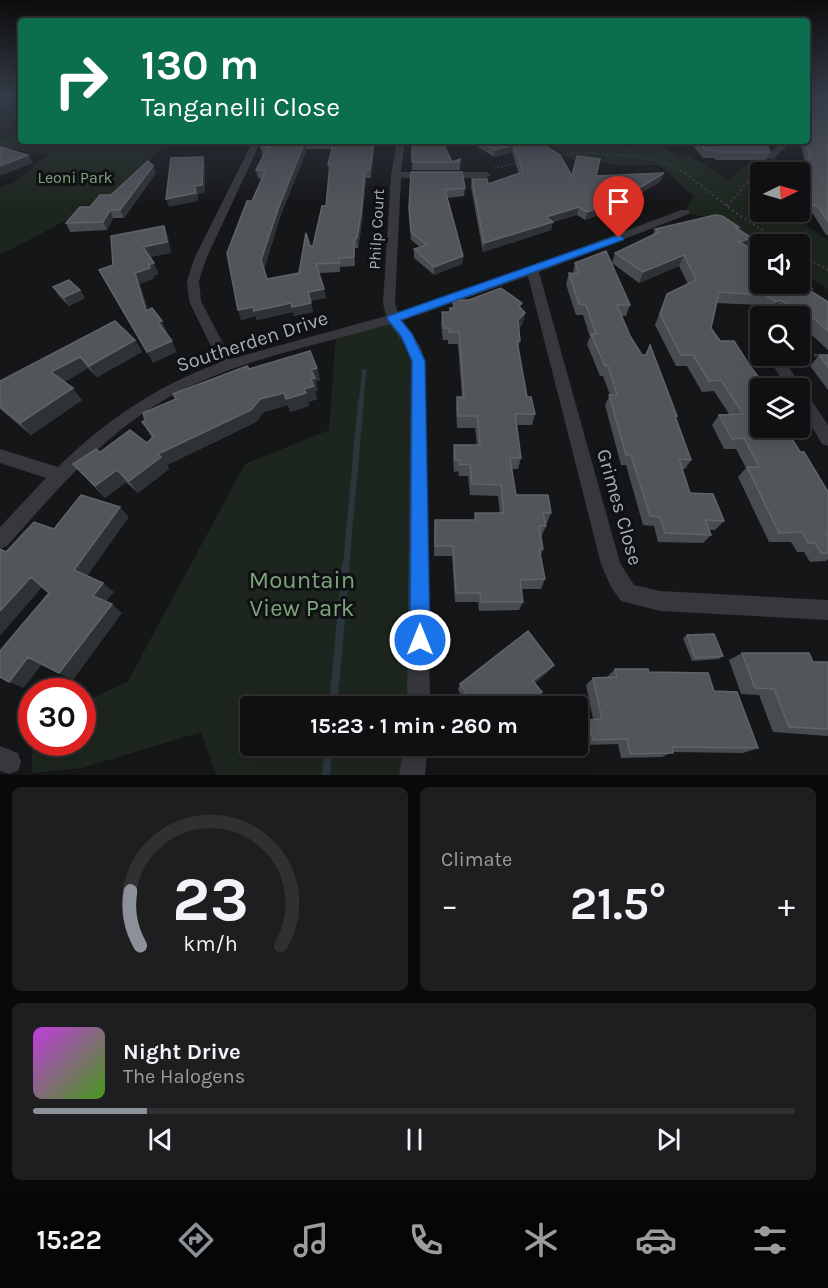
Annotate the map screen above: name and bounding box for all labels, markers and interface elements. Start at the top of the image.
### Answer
text: 130 m [141,40,259,90]
icon: right [42,42,120,120]
text: Tanganelli Close [141,91,340,123]
north arrow [750,162,810,222]
map controls [750,162,810,438]
park label: Leoni Park [37,168,113,187]
pin [593,176,644,238]
icon: arrive [602,185,635,218]
street label: Philp Court [365,188,388,270]
button: sound [750,234,810,294]
street label: Southerden Drive [174,306,331,377]
button: search [750,306,810,366]
button: layers [750,378,810,438]
street label: Grimes Close [592,446,647,568]
park label: Mountain View Park [249,566,355,622]
position arrow [388,608,452,672]
speed limit sign: 30 [18,678,96,756]
text: 15:23 · 1 min · 260 m [310,713,518,739]
text: Climate [441,848,512,871]
text: 23 [172,863,248,936]
text: 21.5° [570,878,666,930]
text: − [441,886,458,924]
text: + [778,886,795,924]
text: km/h [183,931,237,956]
text: Night Drive [123,1039,241,1065]
text: The Halogens [123,1065,245,1088]
icon: previous [144,1123,177,1156]
icon: pause [398,1123,431,1156]
icon: next [652,1123,685,1156]
icon: directions [175,1219,217,1261]
icon: music [290,1219,332,1261]
icon: phone [405,1219,447,1261]
icon: climate [520,1219,562,1261]
icon: car [635,1219,677,1261]
icon: filters [749,1219,791,1261]
text: 15:22 [36,1224,102,1256]

